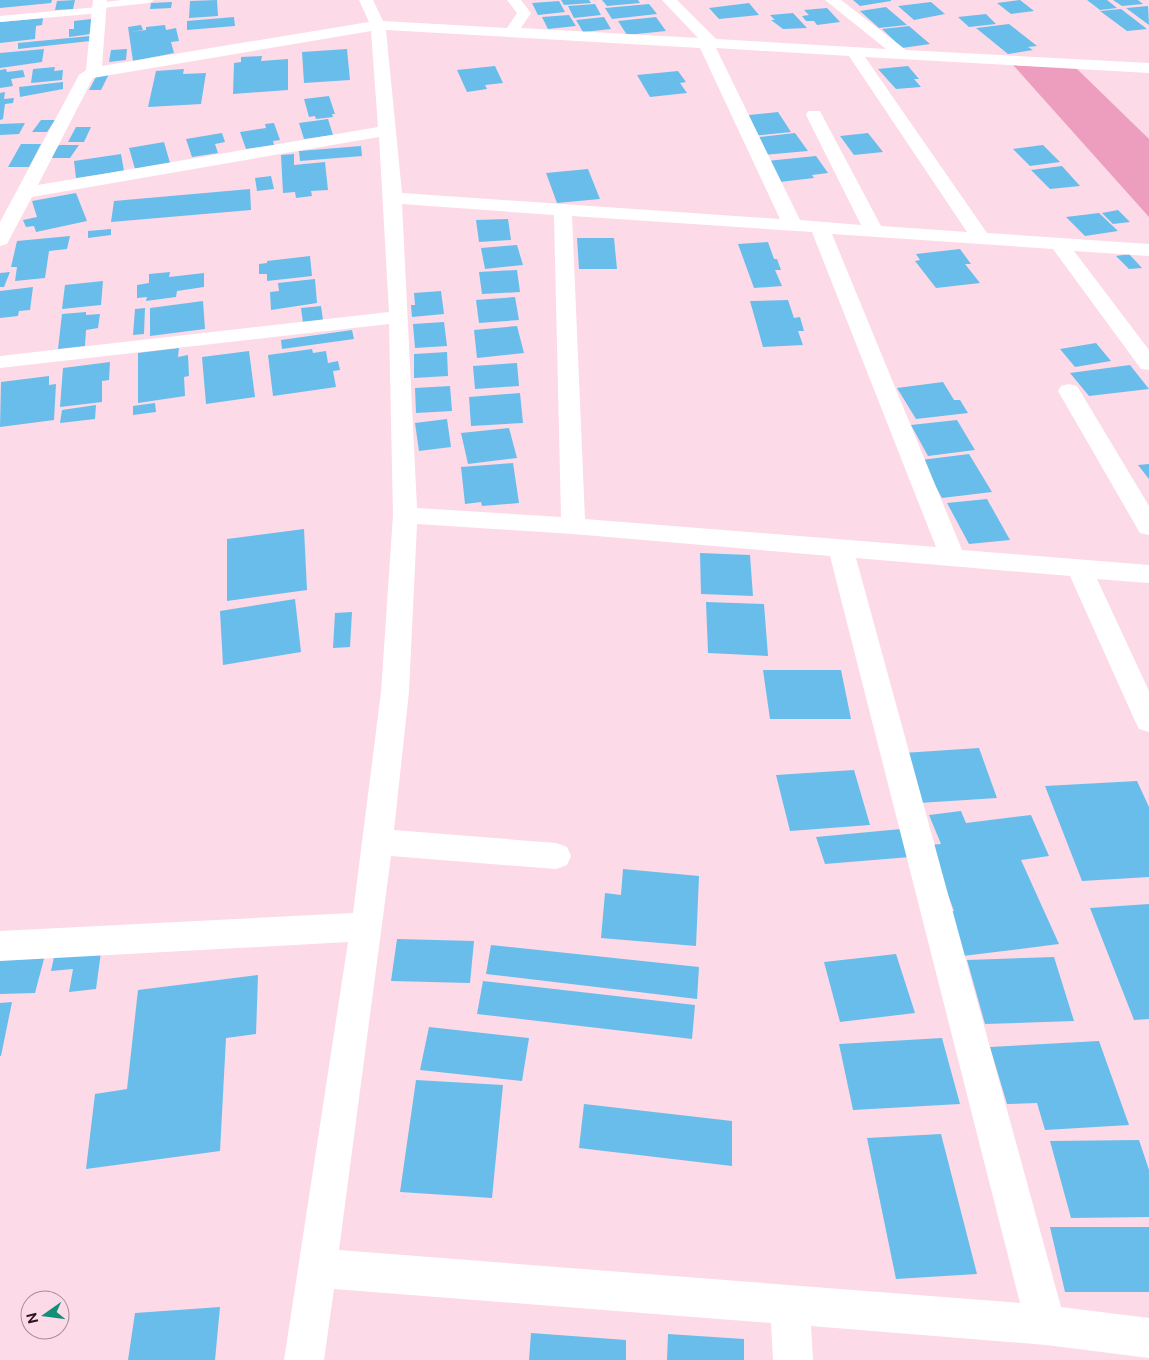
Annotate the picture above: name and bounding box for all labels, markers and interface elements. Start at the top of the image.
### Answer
north arrow [20,1290,70,1340]
text: N [23,1311,41,1325]

